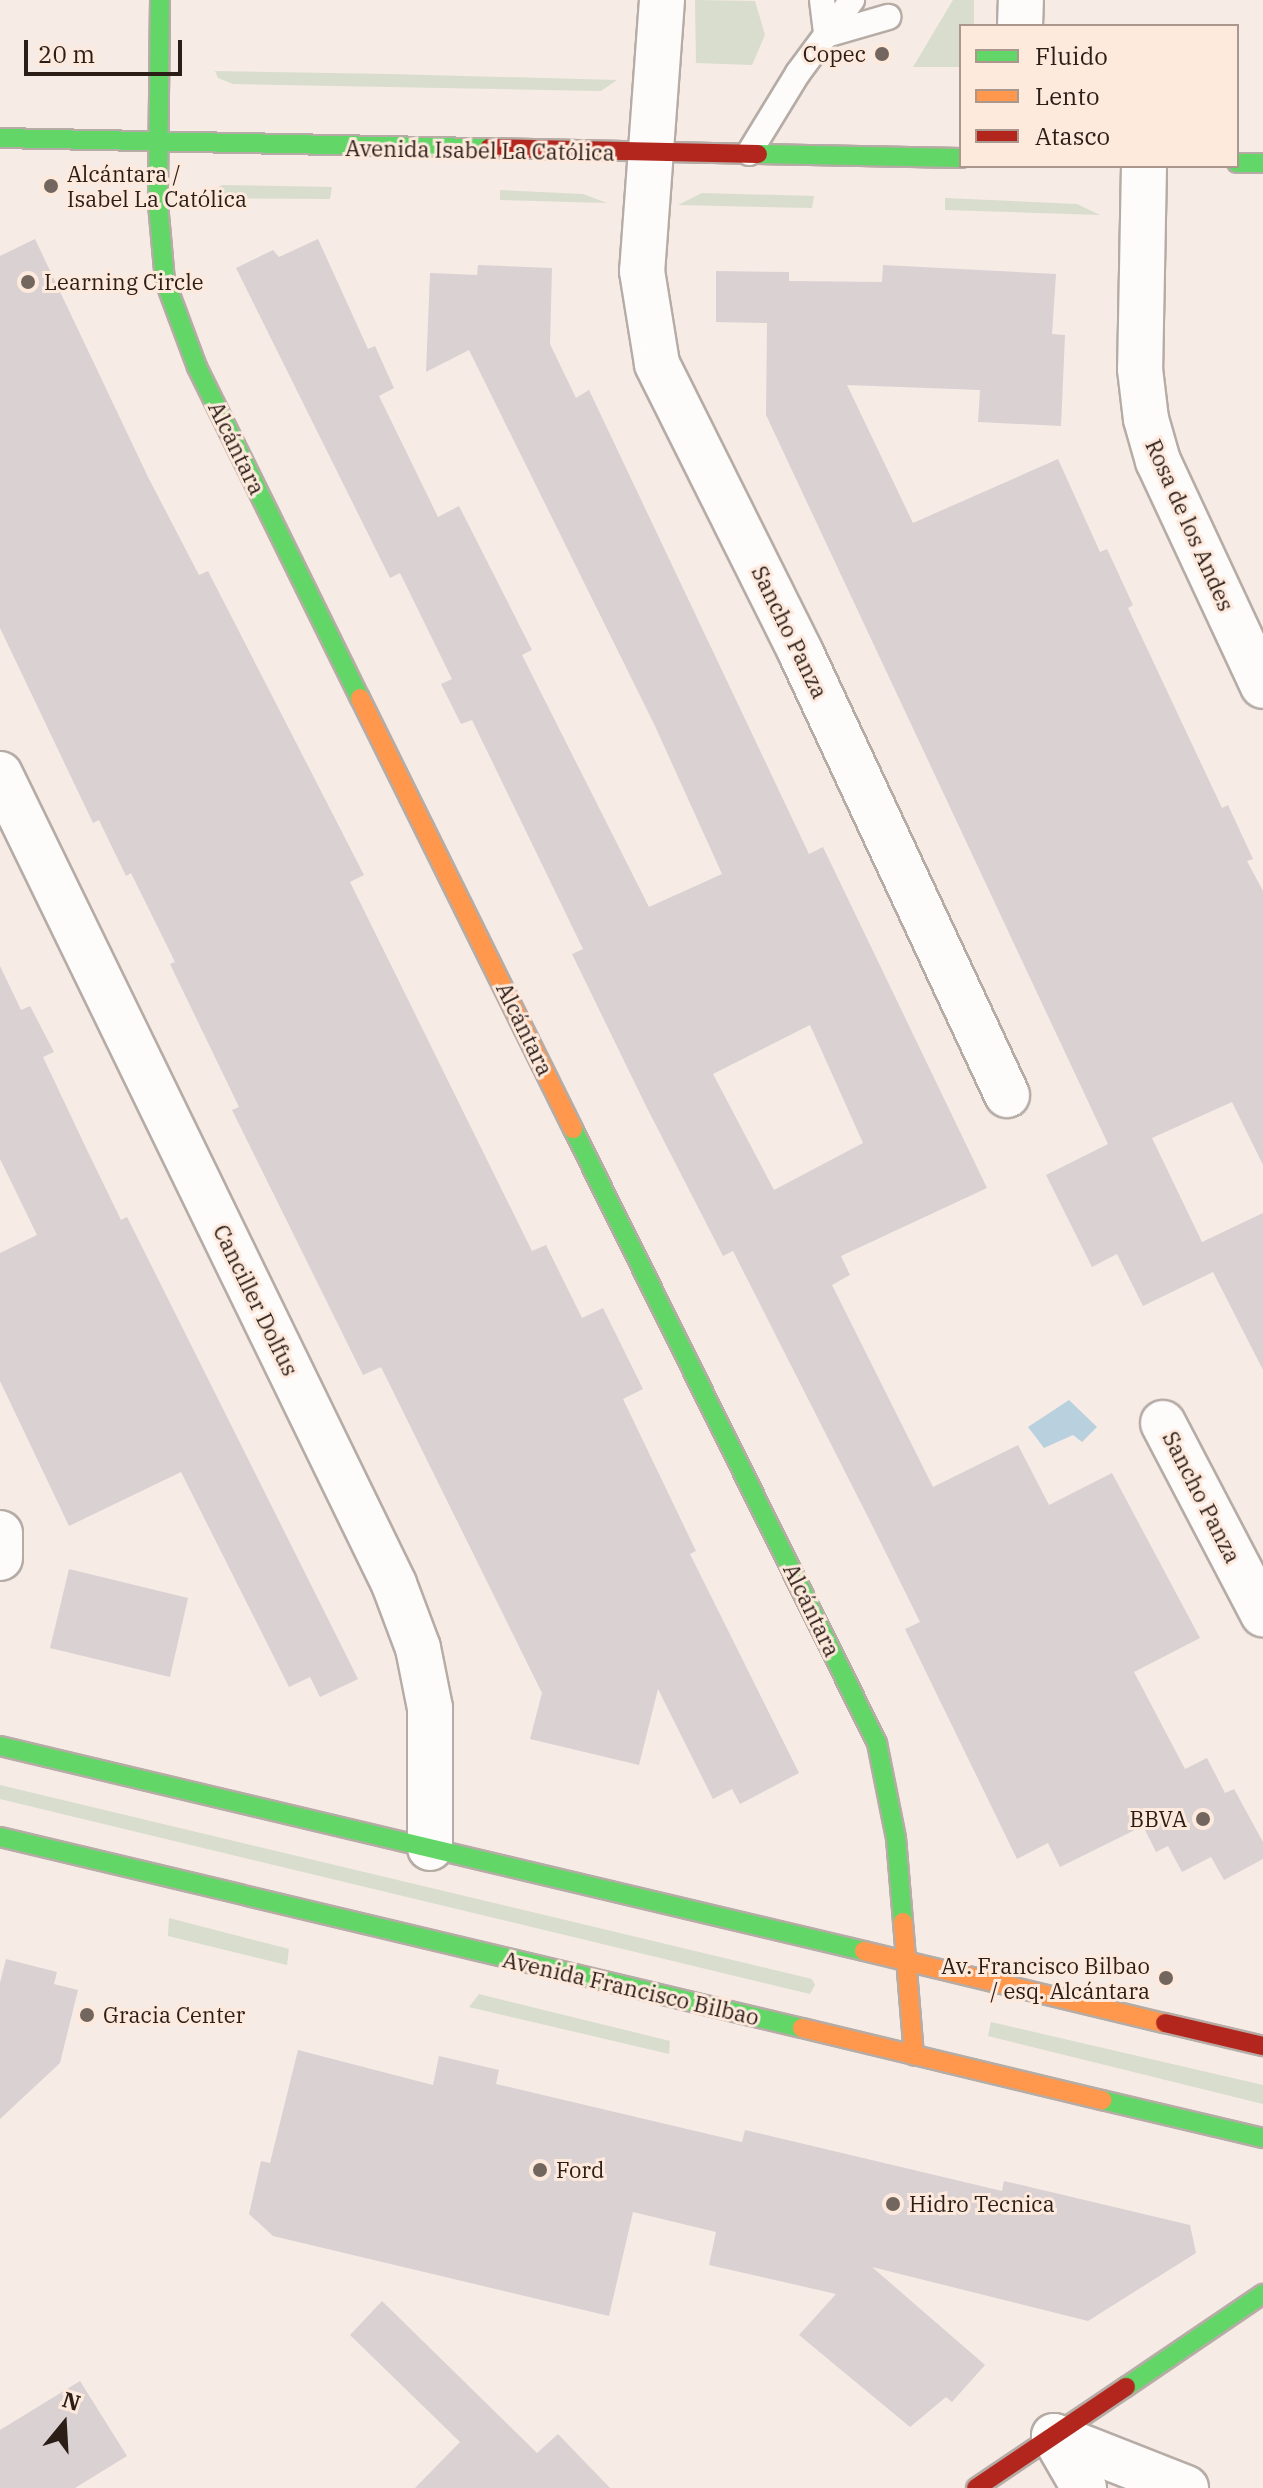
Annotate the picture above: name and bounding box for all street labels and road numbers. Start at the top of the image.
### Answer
street label: Avenida Isabel La Católica [345,134,615,166]
street label: Alcántara [203,397,271,499]
street label: Rosa de los Andes [1140,435,1240,615]
street label: Sancho Panza [747,561,833,703]
street label: Alcántara [491,978,559,1080]
street label: Canciller Dolfus [208,1220,304,1380]
street label: Sancho Panza [1157,1427,1247,1567]
street label: Alcántara [778,1559,846,1661]
street label: Avenida Francisco Bilbao [500,1946,762,2030]

